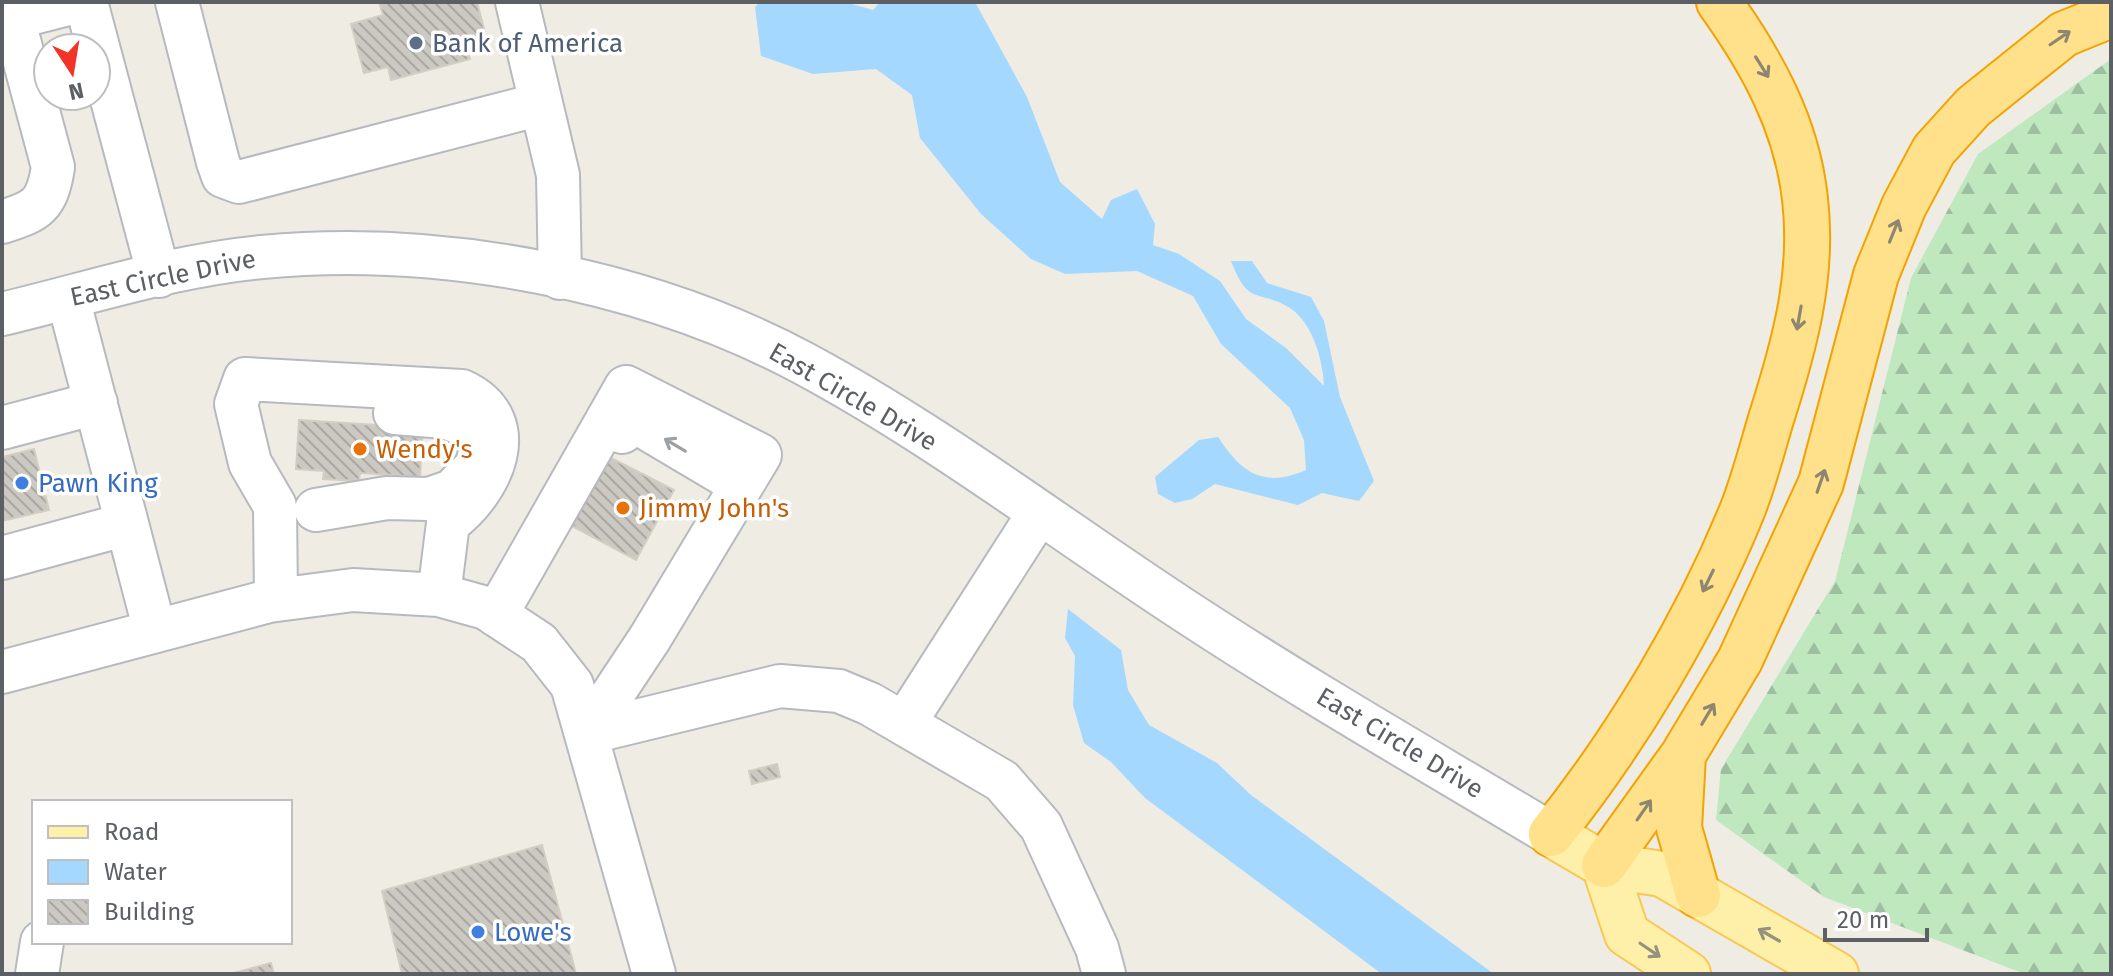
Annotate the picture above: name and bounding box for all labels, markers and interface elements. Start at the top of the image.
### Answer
place label: Bank of America [432,28,623,59]
one-way arrow [2049,30,2071,47]
north arrow [32,32,112,112]
marker: Bank of America [407,34,425,52]
one-way arrow [1754,55,1770,78]
text: N [66,76,86,106]
one-way arrow [1888,219,1902,244]
street label: East Circle Drive [67,243,259,313]
one-way arrow [1791,305,1806,330]
street label: East Circle Drive [763,336,943,458]
place label: Wendy's [376,434,473,465]
one-way arrow [664,437,687,453]
marker: Wendy's [351,440,369,458]
place label: Pawn King [38,468,158,499]
one-way arrow [1814,468,1829,493]
marker: Pawn King [13,474,31,492]
place label: Jimmy John's [639,493,789,524]
marker: Jimmy John's [614,499,632,517]
one-way arrow [1699,569,1714,592]
street label: East Circle Drive [1311,681,1489,805]
one-way arrow [1700,703,1716,726]
legend [32,800,292,944]
one-way arrow [1636,800,1652,822]
text: Road [104,818,159,846]
text: Water [104,858,168,886]
scale bar [1825,892,1927,942]
text: Building [104,898,194,926]
text: 20 m [1837,906,1889,934]
place label: Lowe's [494,917,572,948]
marker: Lowe's [469,923,487,941]
one-way arrow [1757,927,1781,942]
one-way arrow [1638,942,1660,958]

